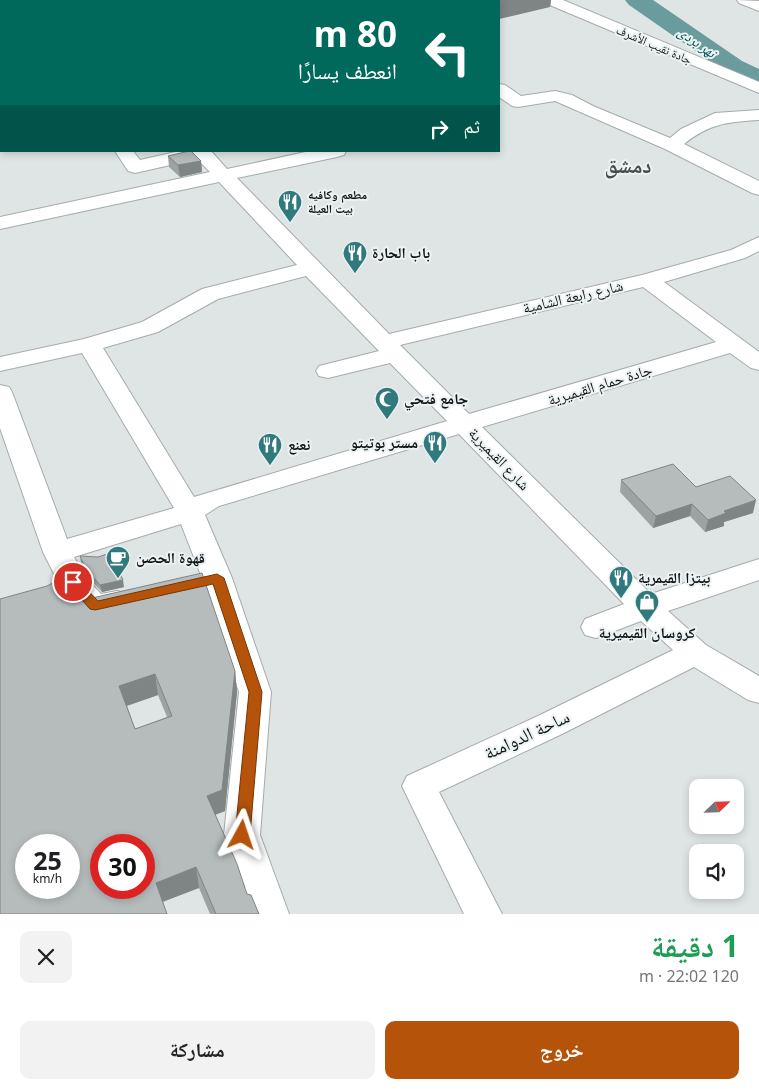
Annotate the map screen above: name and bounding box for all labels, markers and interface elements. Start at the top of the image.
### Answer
text: 80 m [314,10,397,57]
icon: left [415,20,480,85]
street label: جادة نقيب الأشرف [614,21,695,68]
water label: نهر بردى [674,22,722,63]
text: انعطف يسارًا [298,55,397,85]
text: ثم [463,113,480,139]
icon: right [425,115,453,143]
district label: دمشق [605,151,651,179]
place label: مطعم وكافيه بيت العيلة [308,186,367,217]
restaurant icon: مطعم وكافيه بيت العيلة [277,189,303,223]
restaurant icon: باب الحارة [342,240,368,274]
place label: باب الحارة [372,242,430,262]
street label: شارع رابعة الشامية [521,275,625,318]
street label: جادة حمام القيميرية [545,359,655,410]
mosque icon: جامع فتحي [374,386,400,420]
place label: جامع فتحي [404,388,468,411]
street label: شارع القيميرية [464,423,535,495]
restaurant icon: مستر بوتيتو [422,430,448,464]
restaurant icon: نعنع [257,432,283,466]
place label: مستر بوتيتو [351,432,418,452]
place label: نعنع [288,434,310,455]
cafe icon: قهوة الحصن [105,545,131,579]
place label: قهوة الحصن [136,547,205,567]
pin [52,561,94,603]
restaurant icon: بيتزا القيمرية [608,565,634,599]
place label: بيتزا القيمرية [638,567,710,587]
icon: arrive [59,568,87,596]
shop icon: كروسان القيميرية [634,589,660,623]
place label: كروسان القيميرية [599,622,696,642]
street label: ساحة الدوامنة [480,704,573,764]
north arrow [689,779,744,834]
map controls [689,779,744,899]
position arrow [215,808,267,860]
speed limit sign: 30 [90,834,155,899]
text: 25 [33,843,62,877]
button: sound [689,844,744,899]
text: km/h [33,870,62,887]
text: 1 دقيقة [651,925,739,966]
button: close [20,931,72,983]
text: 120 m · 22:02 [639,965,739,987]
button: مشاركة [20,1021,375,1079]
button: خروج [385,1021,739,1079]

